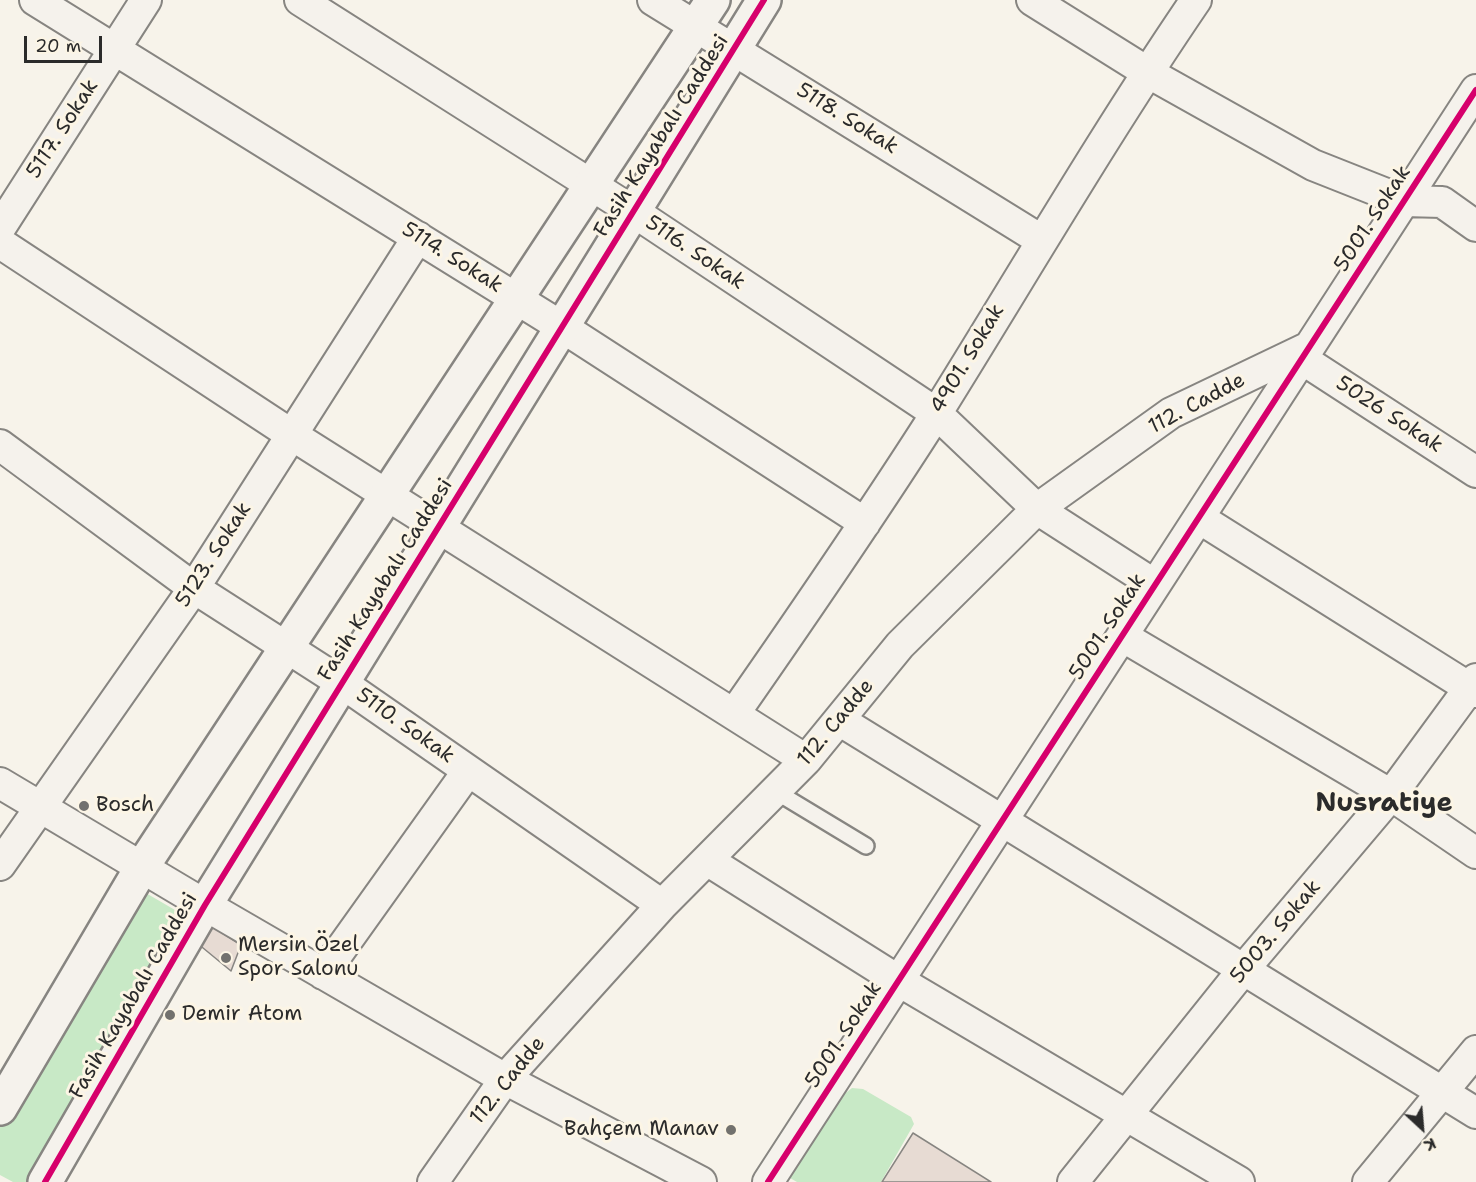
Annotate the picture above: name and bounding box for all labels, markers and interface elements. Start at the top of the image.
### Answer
scale bar [27,24,105,62]
street label: Fasih Kayabalı Caddesi [589,30,735,242]
text: 20 m [35,34,81,58]
street label: 5117. Sokak [22,75,104,183]
street label: 5118. Sokak [792,78,902,160]
street label: 5001. Sokak [1329,161,1417,277]
street label: 5116. Sokak [640,210,750,296]
street label: 5114. Sokak [397,217,507,299]
street label: 4901. Sokak [926,300,1010,418]
street label: 112. Cadde [1144,368,1250,440]
street label: 5026 Sokak [1331,371,1447,459]
street label: Fasih Kayabalı Caddesi [313,474,459,686]
street label: 5123. Sokak [171,498,257,612]
street label: 5001. Sokak [1064,569,1152,685]
street label: 112. Cadde [792,674,880,772]
street label: 5110. Sokak [351,683,459,769]
district label: Nusratiye [1315,788,1453,820]
place label: Bosch [96,793,154,819]
marker: Bosch [77,799,91,813]
street label: 5003. Sokak [1225,875,1327,989]
street label: Fasih Kayabalı Caddesi [65,888,203,1104]
place label: Mersin Özel Spor Salonu [238,933,359,983]
marker: Mersin Özel Spor Salonu [219,951,233,965]
street label: 5001. Sokak [800,977,888,1093]
place label: Demir Atom [182,1002,302,1028]
marker: Demir Atom [163,1008,177,1022]
street label: 112. Cadde [465,1032,551,1130]
north arrow [1392,1098,1452,1158]
place label: Bahçem Manav [564,1117,719,1143]
marker: Bahçem Manav [724,1123,738,1137]
text: K [1421,1133,1440,1156]

